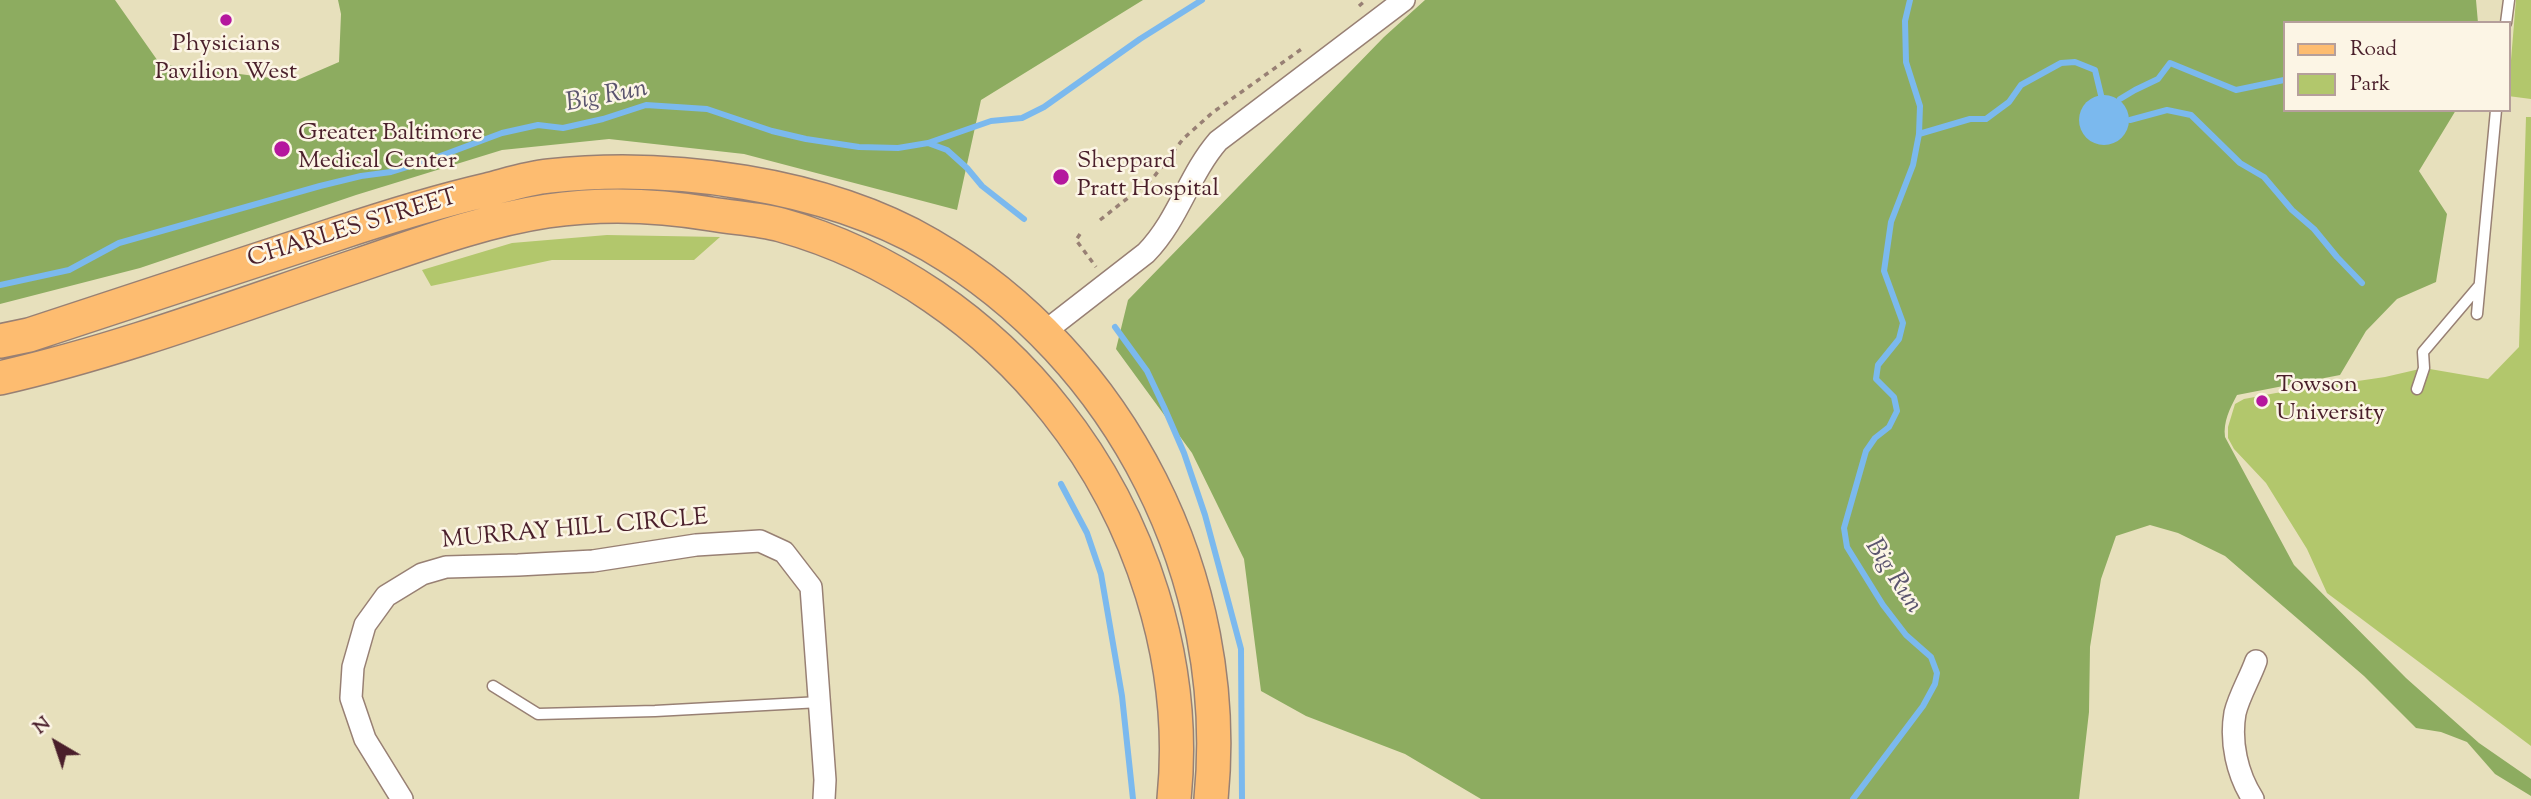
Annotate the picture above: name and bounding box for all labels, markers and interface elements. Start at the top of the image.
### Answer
marker: Physicians Pavilion West [218,12,234,28]
legend [2282,21,2510,112]
place label: Physicians Pavilion West [155,32,297,88]
text: Road [2350,35,2397,65]
text: Park [2350,70,2390,100]
water label: Big Run [563,75,651,121]
place label: Greater Baltimore Medical Center [298,121,483,177]
marker: Greater Baltimore Medical Center [272,139,292,159]
place label: Sheppard Pratt Hospital [1077,149,1219,205]
marker: Sheppard Pratt Hospital [1051,167,1071,187]
street label: CHARLES STREET [245,184,461,276]
place label: Towson University [2276,373,2385,429]
marker: Towson University [2254,393,2270,409]
street label: MURRAY HILL CIRCLE [441,505,709,557]
water label: Big Run [1856,534,1928,620]
north arrow [21,708,91,778]
text: N [28,711,57,742]

